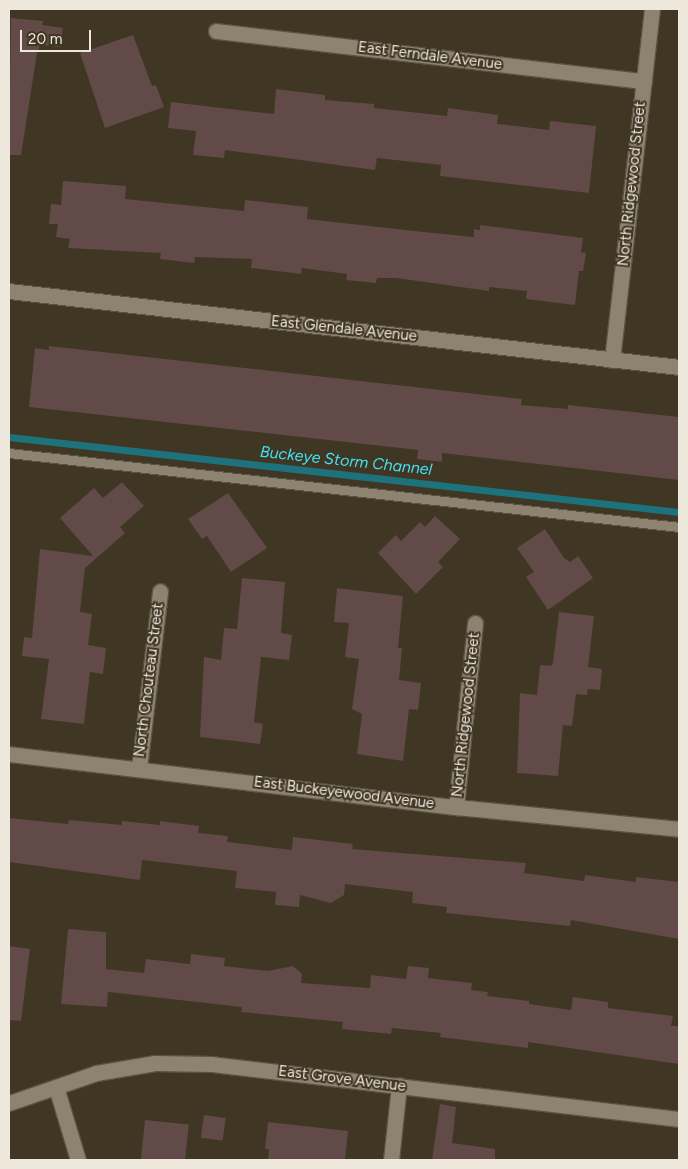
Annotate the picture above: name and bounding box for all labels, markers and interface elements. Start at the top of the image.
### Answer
scale bar [22,20,94,52]
text: 20 m [28,30,62,48]
street label: East Ferndale Avenue [357,38,503,74]
street label: North Ridgewood Street [614,101,650,267]
street label: East Glendale Avenue [270,312,418,346]
water label: Buckeye Storm Channel [259,442,433,480]
street label: North Chouteau Street [131,602,167,758]
street label: North Ridgewood Street [448,632,484,798]
street label: East Buckeyewood Avenue [253,773,435,813]
street label: East Grove Avenue [277,1062,407,1096]

